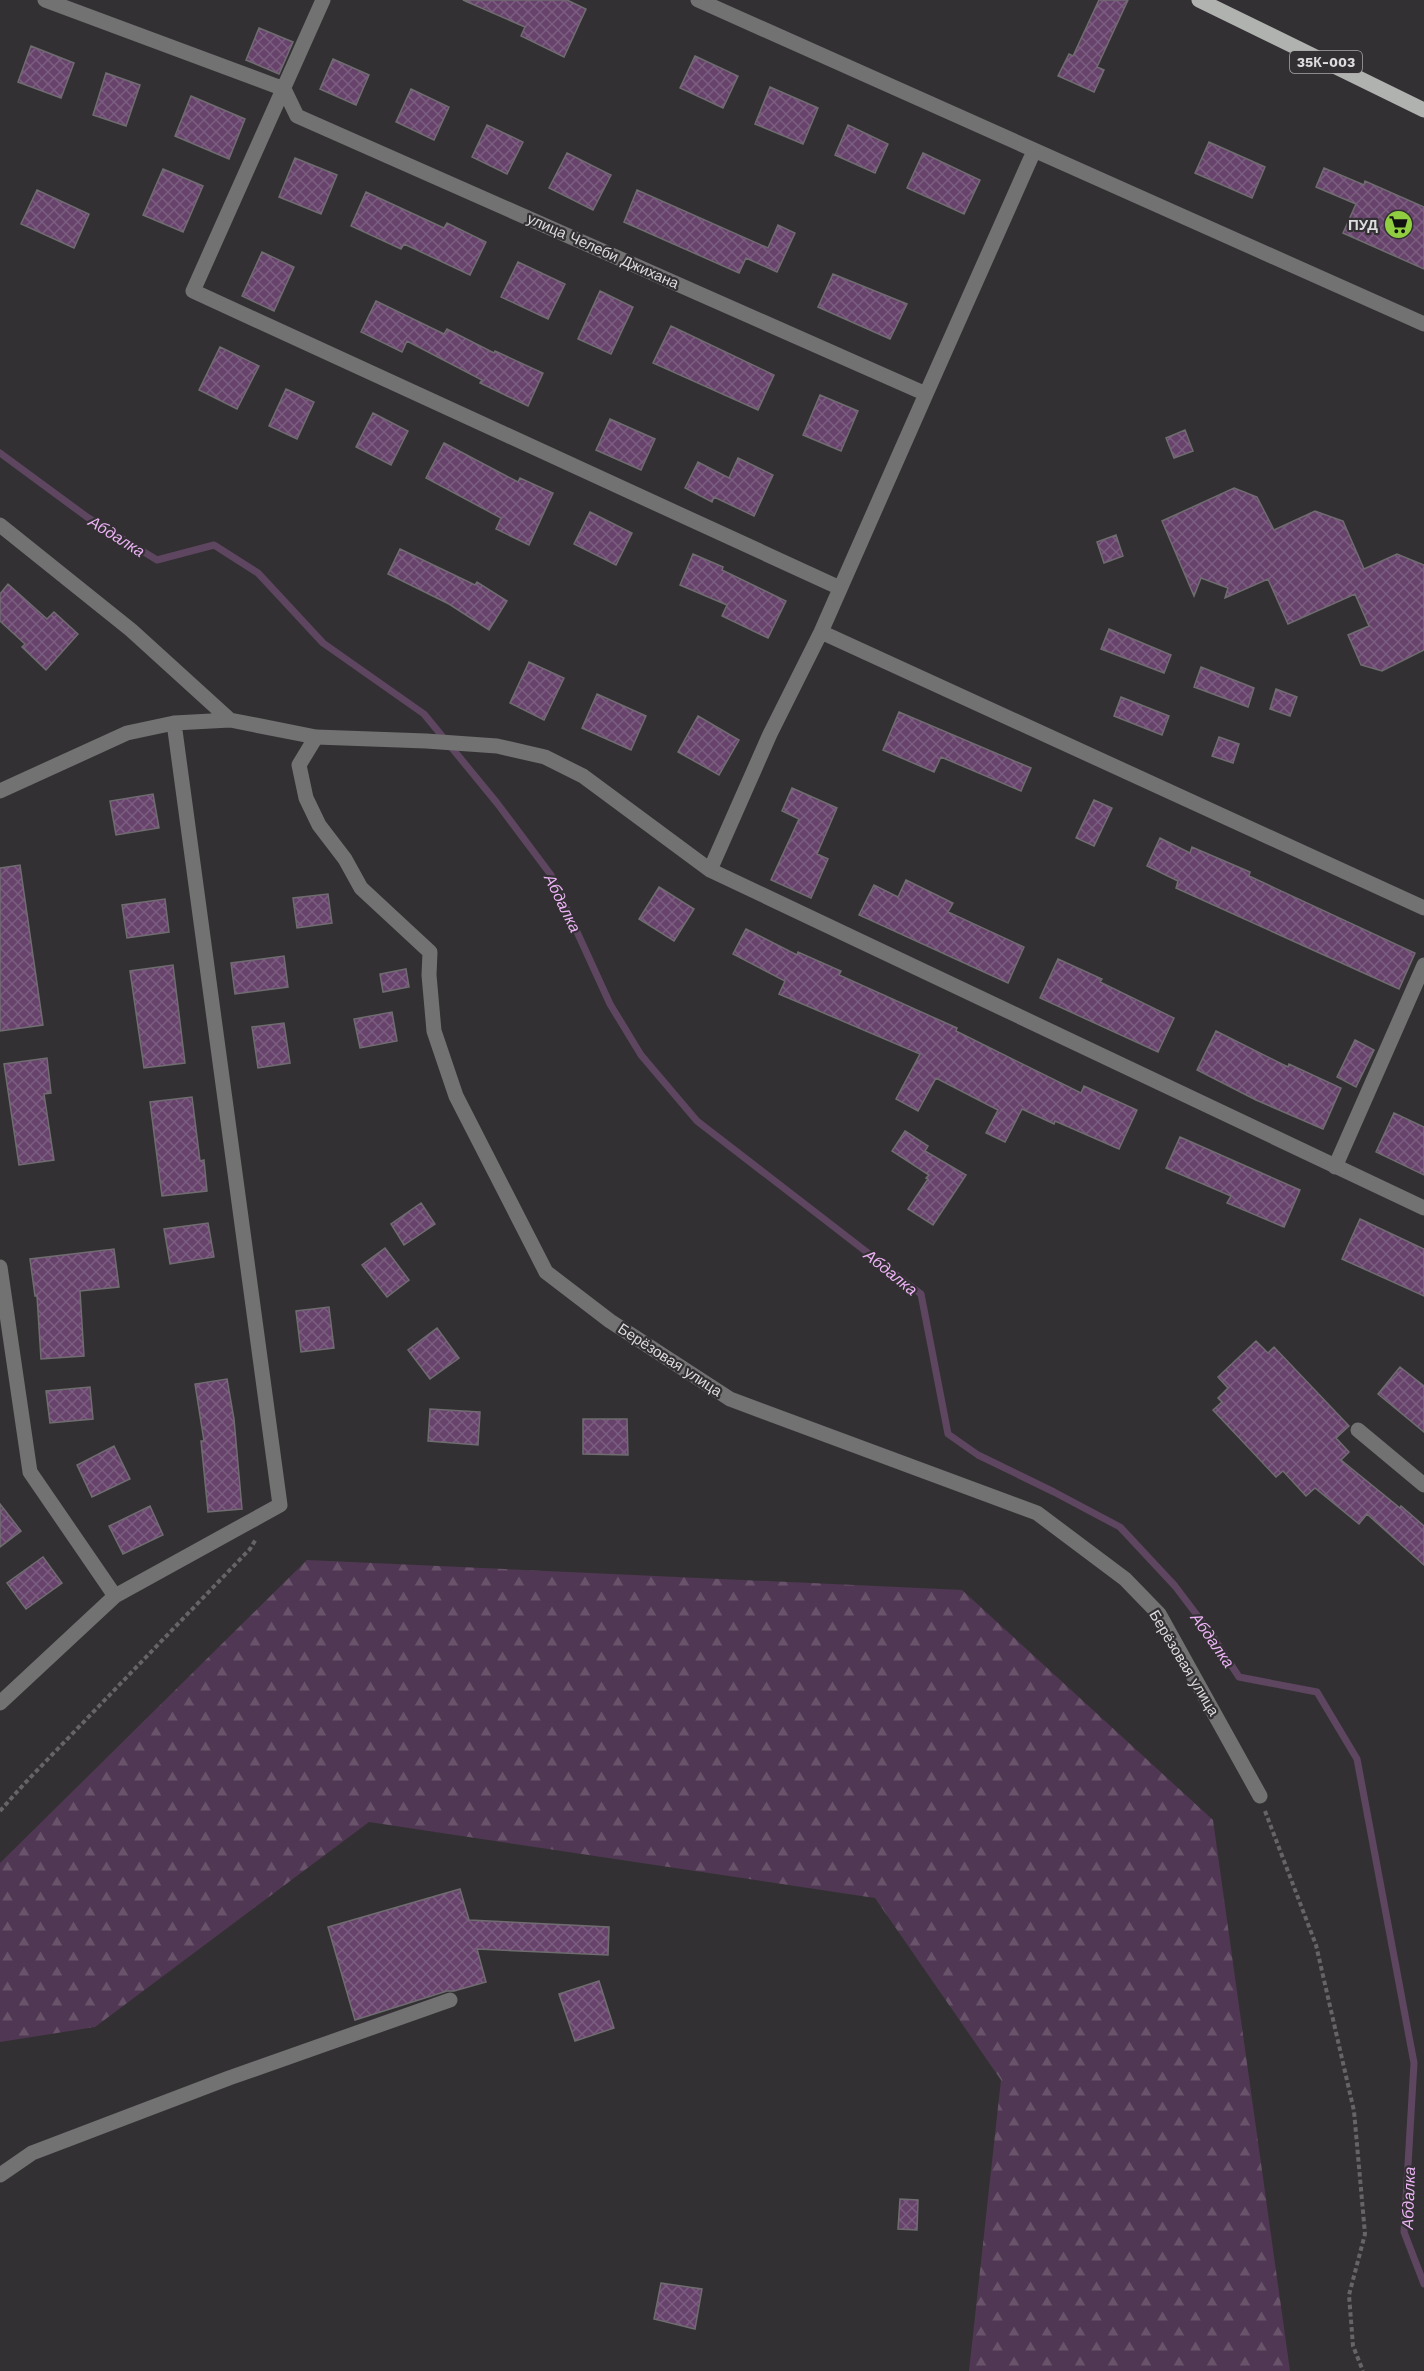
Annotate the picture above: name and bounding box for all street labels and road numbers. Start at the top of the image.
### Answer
road number: 35К-003 [1290,51,1362,73]
street label: улица Челеби Джихана [524,209,682,293]
street label: Берёзовая улица [615,1320,726,1401]
street label: Берёзовая улица [1145,1607,1223,1720]

